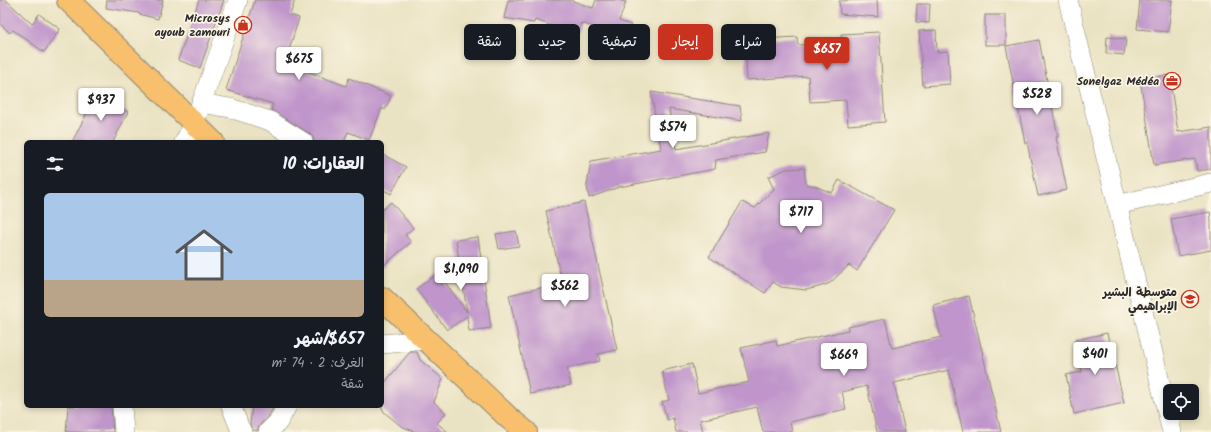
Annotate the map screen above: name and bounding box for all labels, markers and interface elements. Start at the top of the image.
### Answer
place label: Microsys ayoub zamouri [154,9,231,42]
shop icon: Microsys ayoub zamouri [233,15,253,35]
chip: شقة [464,24,516,60]
chip: جديد [524,24,580,60]
chip: تصفية [588,24,650,60]
chip: إيجار [658,24,713,60]
chip: شراء [721,24,776,60]
pin: $657 [803,37,851,71]
text: $657 [813,39,841,60]
pin: $675 [275,47,323,81]
text: $675 [285,49,313,70]
office icon: Sonelgaz Médéa [1162,71,1182,91]
place label: Sonelgaz Médéa [1076,72,1159,91]
pin: $528 [1013,82,1061,116]
text: $528 [1022,84,1052,105]
pin: $937 [77,88,125,122]
text: $937 [87,90,115,111]
pin: $574 [649,115,697,149]
text: $574 [659,117,687,138]
text: العقارات: 10 [282,151,364,178]
icon: filters [44,153,66,175]
pin: $717 [777,200,825,234]
text: $717 [789,202,813,223]
icon: home [168,219,240,291]
pin: $1,090 [428,257,494,291]
text: $1,090 [444,259,478,280]
pin: $562 [541,274,589,308]
text: $562 [551,276,579,297]
place label: متوسطة البشير الإبراهيمي [1102,283,1177,317]
school or university icon: متوسطة البشير الإبراهيمي [1180,289,1200,309]
text: $657/شهر [295,326,364,353]
pin: $401 [1071,342,1119,376]
pin: $669 [820,343,868,377]
text: $401 [1082,344,1108,365]
text: $669 [830,345,858,366]
text: الغرف: 2 · 74 m² [272,353,364,374]
text: شقة [341,374,364,395]
map controls [1163,384,1199,420]
button: locate [1163,384,1199,420]

